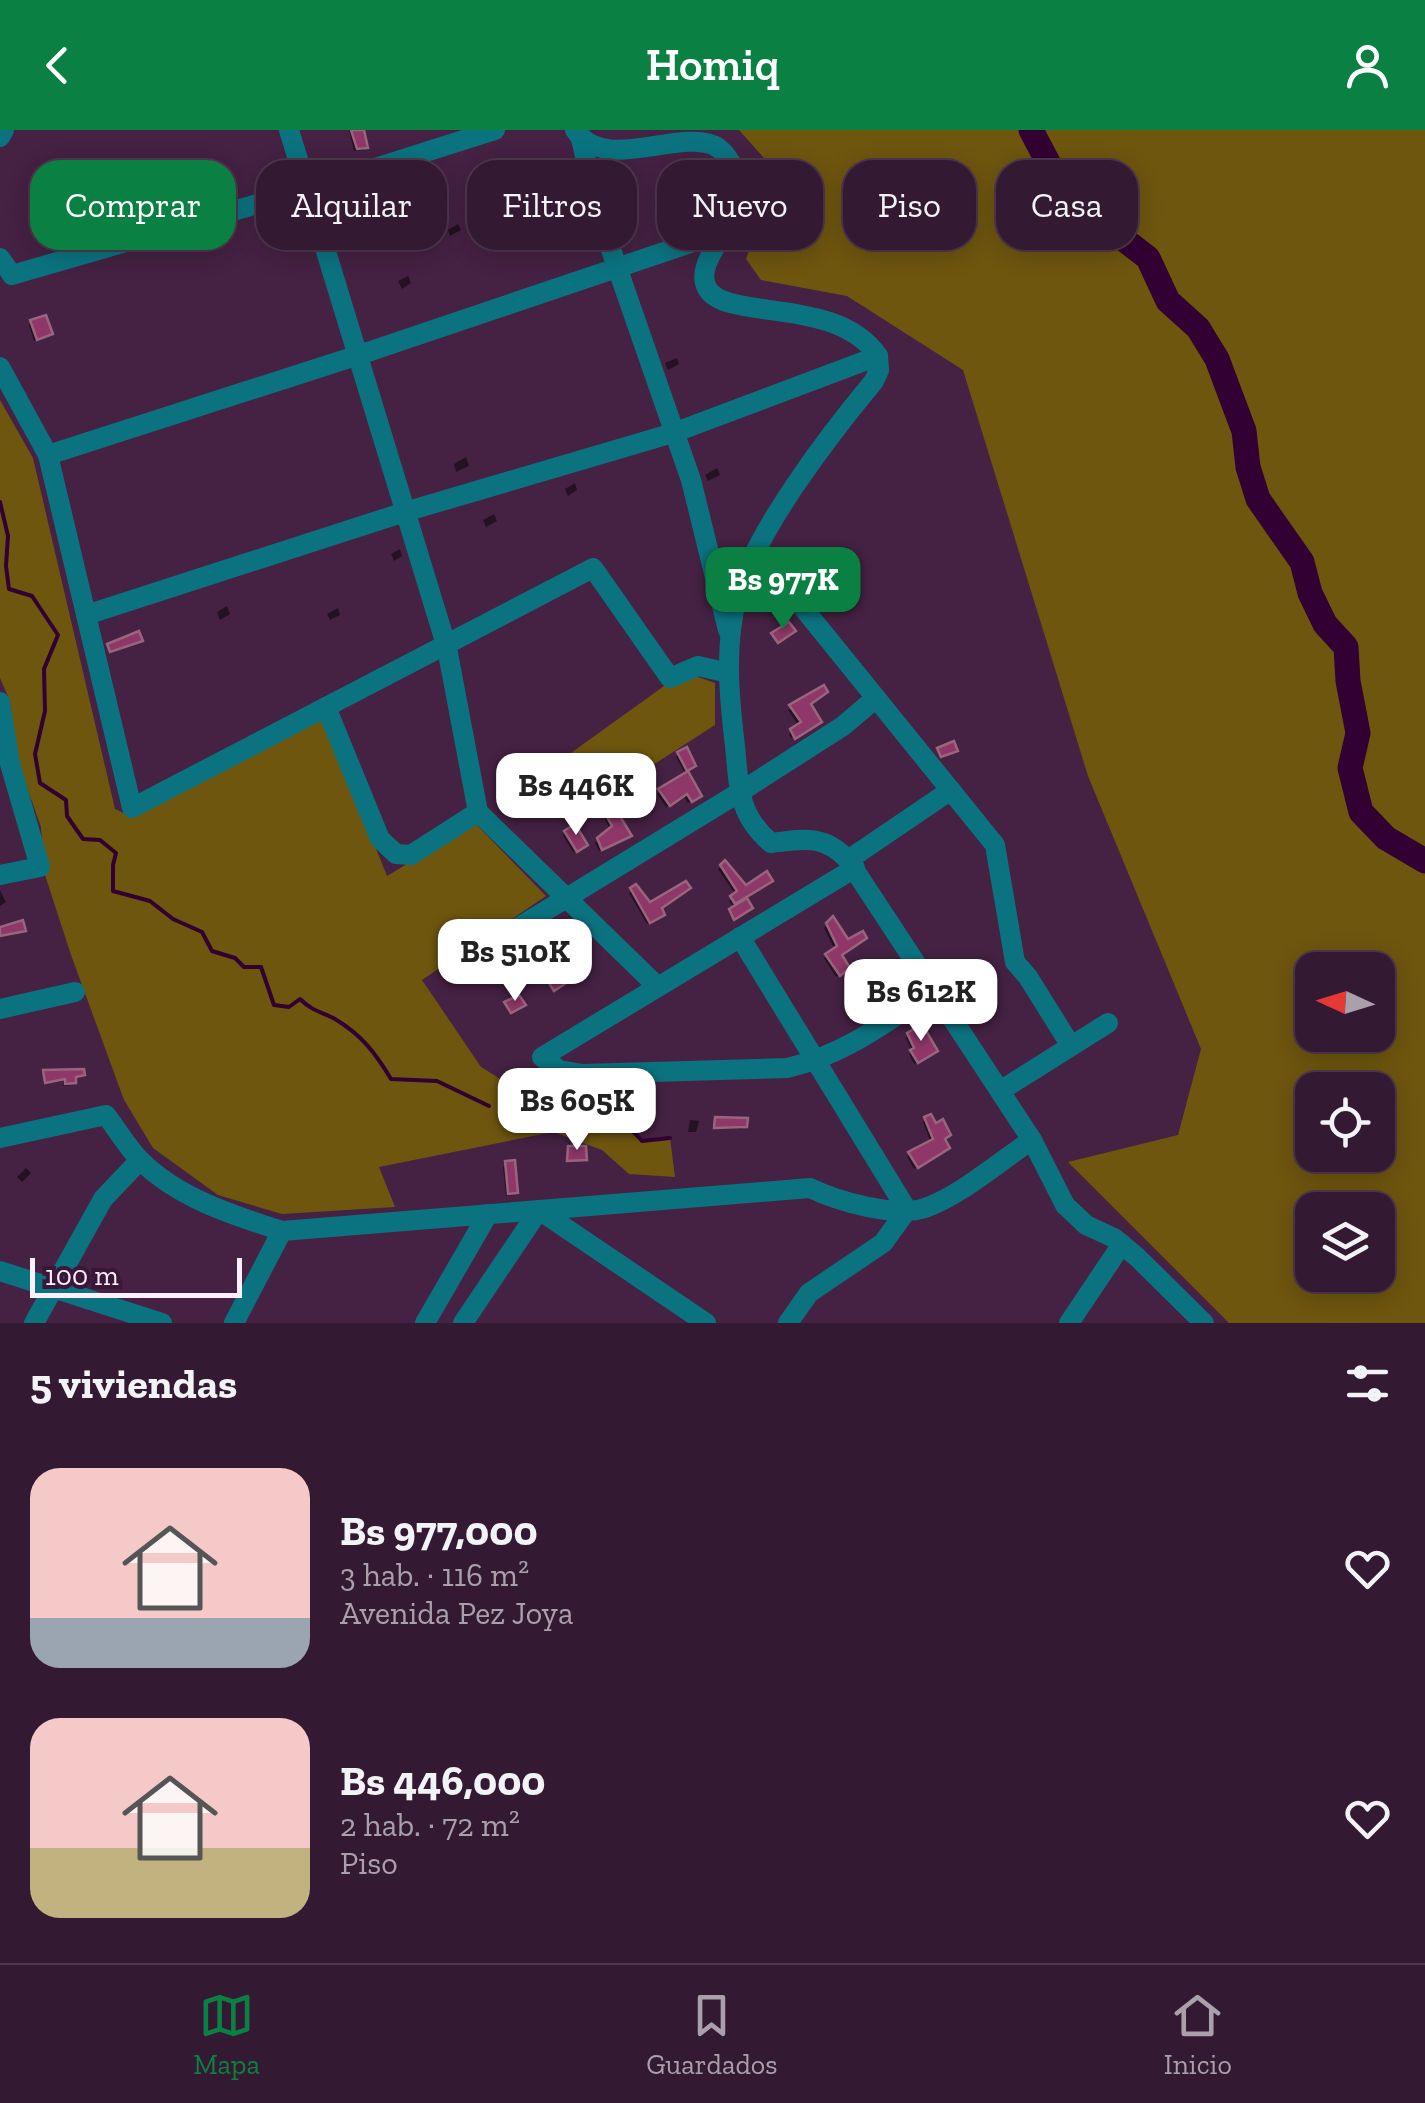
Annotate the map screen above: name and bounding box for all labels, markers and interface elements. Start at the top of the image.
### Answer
icon: back [30,38,85,93]
text: Homiq [646,38,779,92]
icon: person [1340,38,1395,93]
chip: Comprar [30,160,236,250]
chip: Alquilar [256,160,447,250]
chip: Filtros [467,160,637,250]
chip: Nuevo [657,160,823,250]
chip: Piso [843,160,976,250]
chip: Casa [996,160,1138,250]
pin: Bs 977K [691,547,875,632]
text: Bs 977K [728,560,838,598]
pin: Bs 446K [484,753,668,838]
text: Bs 446K [518,766,634,804]
pin: Bs 510K [423,919,607,1004]
text: Bs 510K [460,932,570,970]
north arrow [1295,952,1395,1052]
map controls [1295,952,1395,1292]
pin: Bs 612K [829,959,1013,1044]
text: Bs 612K [866,972,976,1010]
pin: Bs 605K [485,1068,669,1153]
button: locate [1295,1072,1395,1172]
text: Bs 605K [520,1081,634,1119]
button: layers [1295,1192,1395,1292]
scale bar [30,1253,242,1298]
text: 100 m [45,1259,119,1292]
icon: filters [1340,1356,1395,1411]
text: 5 viviendas [30,1358,237,1409]
text: Bs 977,000 [340,1505,538,1556]
icon: home [110,1508,230,1628]
icon: heart [1340,1541,1395,1596]
text: 3 hab. · 116 m² [340,1556,529,1594]
text: Avenida Pez Joya [340,1594,573,1632]
text: Bs 446,000 [340,1755,546,1806]
icon: home [110,1758,230,1878]
icon: heart [1340,1791,1395,1846]
text: 2 hab. · 72 m² [340,1806,520,1844]
text: Piso [340,1844,398,1882]
tab: Mapa [193,1988,260,2081]
tab: Guardados [646,1988,778,2081]
tab: Inicio [1164,1988,1232,2081]

